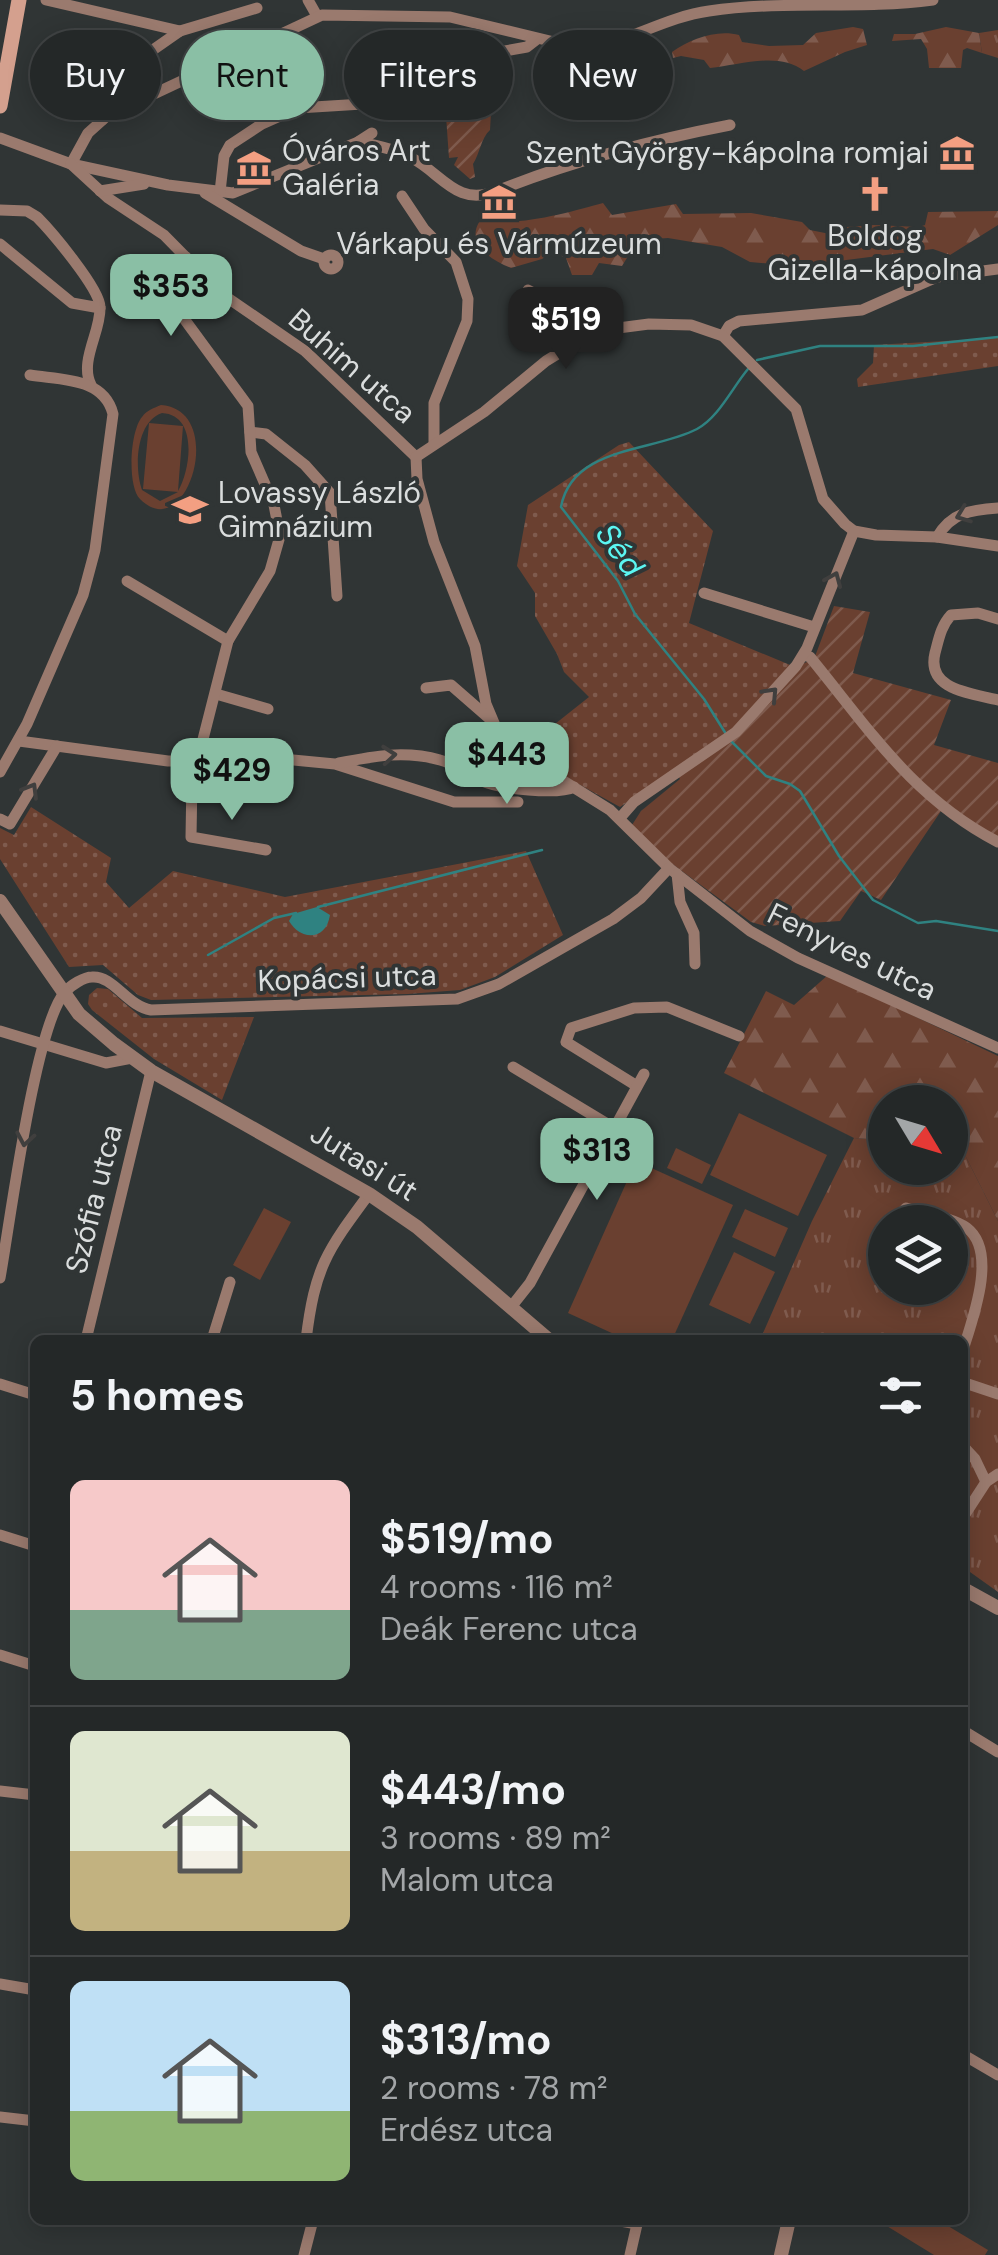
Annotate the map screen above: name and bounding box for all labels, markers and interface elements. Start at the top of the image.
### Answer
chip: Buy [30,30,161,120]
chip: Rent [181,30,324,120]
chip: Filters [344,30,513,120]
chip: New [533,30,673,120]
place label: Óváros Art Galéria [282,131,431,204]
place label: Szent György-kápolna romjai [526,133,929,172]
museum icon: Szent György-kápolna romjai [938,134,976,172]
museum icon: Óváros Art Galéria [235,149,273,187]
church icon: Boldog Gizella-kápolna [856,175,894,213]
museum icon: Várkapu és Vármúzeum [480,183,518,221]
place label: Boldog Gizella-kápolna [768,216,982,289]
place label: Várkapu és Vármúzeum [336,224,662,263]
pin: $353 [112,254,230,339]
text: $353 [132,265,210,307]
pin: $519 [507,287,625,372]
text: $519 [530,298,602,340]
street label: Buhim utca [280,300,424,432]
place label: Lovassy László Gimnázium [218,473,421,546]
school or university icon: Lovassy László Gimnázium [171,491,209,529]
one-way arrow [956,503,973,523]
water label: Séd [586,515,654,586]
one-way arrow [822,571,842,589]
one-way arrow [759,687,777,706]
pin: $443 [448,722,566,807]
text: $443 [467,733,547,775]
pin: $429 [173,738,291,823]
one-way arrow [382,745,398,766]
text: $429 [193,749,271,791]
one-way arrow [19,783,38,801]
street label: Fenyves utca [761,894,943,1009]
street label: Kopácsi utca [257,955,437,1000]
north arrow [868,1085,968,1185]
map controls [868,1085,968,1305]
street label: Jutasi út [303,1113,425,1210]
pin: $313 [538,1118,656,1203]
street label: Szófia utca [56,1120,131,1277]
text: $313 [562,1129,632,1171]
one-way arrow [15,1131,36,1147]
button: layers [868,1205,968,1305]
text: 5 homes [70,1368,245,1423]
icon: filters [873,1368,928,1423]
text: $519/mo [380,1511,554,1566]
icon: home [150,1520,270,1640]
text: 4 rooms · 116 m² [380,1566,613,1608]
text: Deák Ferenc utca [380,1608,638,1650]
text: $443/mo [380,1762,566,1817]
icon: home [150,1771,270,1891]
text: 3 rooms · 89 m² [380,1817,611,1859]
text: Malom utca [380,1859,554,1901]
text: $313/mo [380,2012,552,2067]
icon: home [150,2021,270,2141]
text: 2 rooms · 78 m² [380,2067,608,2109]
text: Erdész utca [380,2109,553,2151]

